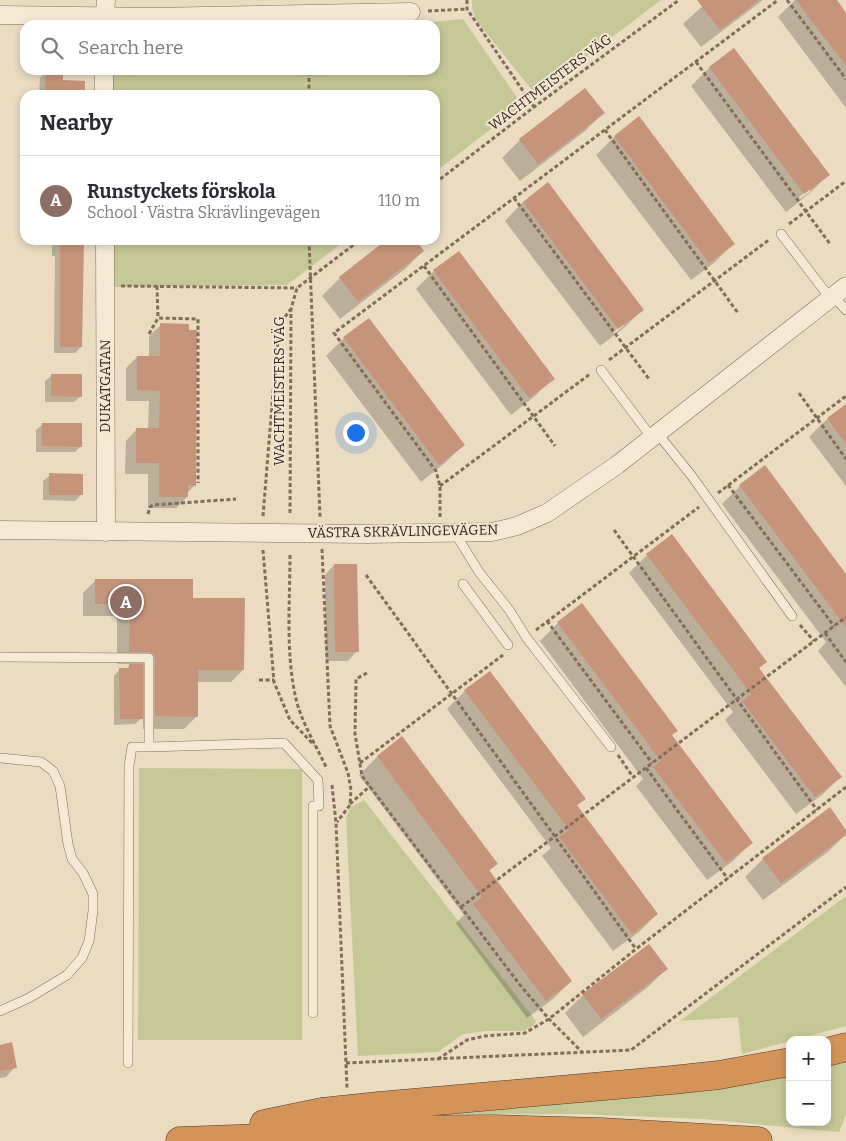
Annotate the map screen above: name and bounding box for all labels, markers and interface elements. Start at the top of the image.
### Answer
search box [20,20,440,75]
street label: WACHTMEISTERS VÄG [485,31,615,134]
icon: search [38,34,66,62]
text: Search here [78,36,183,59]
text: Nearby [40,110,113,136]
text: Runstyckets förskola [87,180,276,203]
text: A [50,191,62,210]
text: 110 m [378,191,420,210]
text: School · Västra Skrävlingevägen [87,203,320,222]
street label: WACHTMEISTERS VÄG [271,316,288,466]
street label: DUKATGATAN [97,339,114,433]
your location [343,420,369,446]
street label: VÄSTRA SKRÄVLINGEVÄGEN [308,521,498,542]
pin: A [110,583,142,621]
map controls [786,1036,831,1126]
button: + [786,1036,831,1081]
button: − [786,1081,831,1126]

